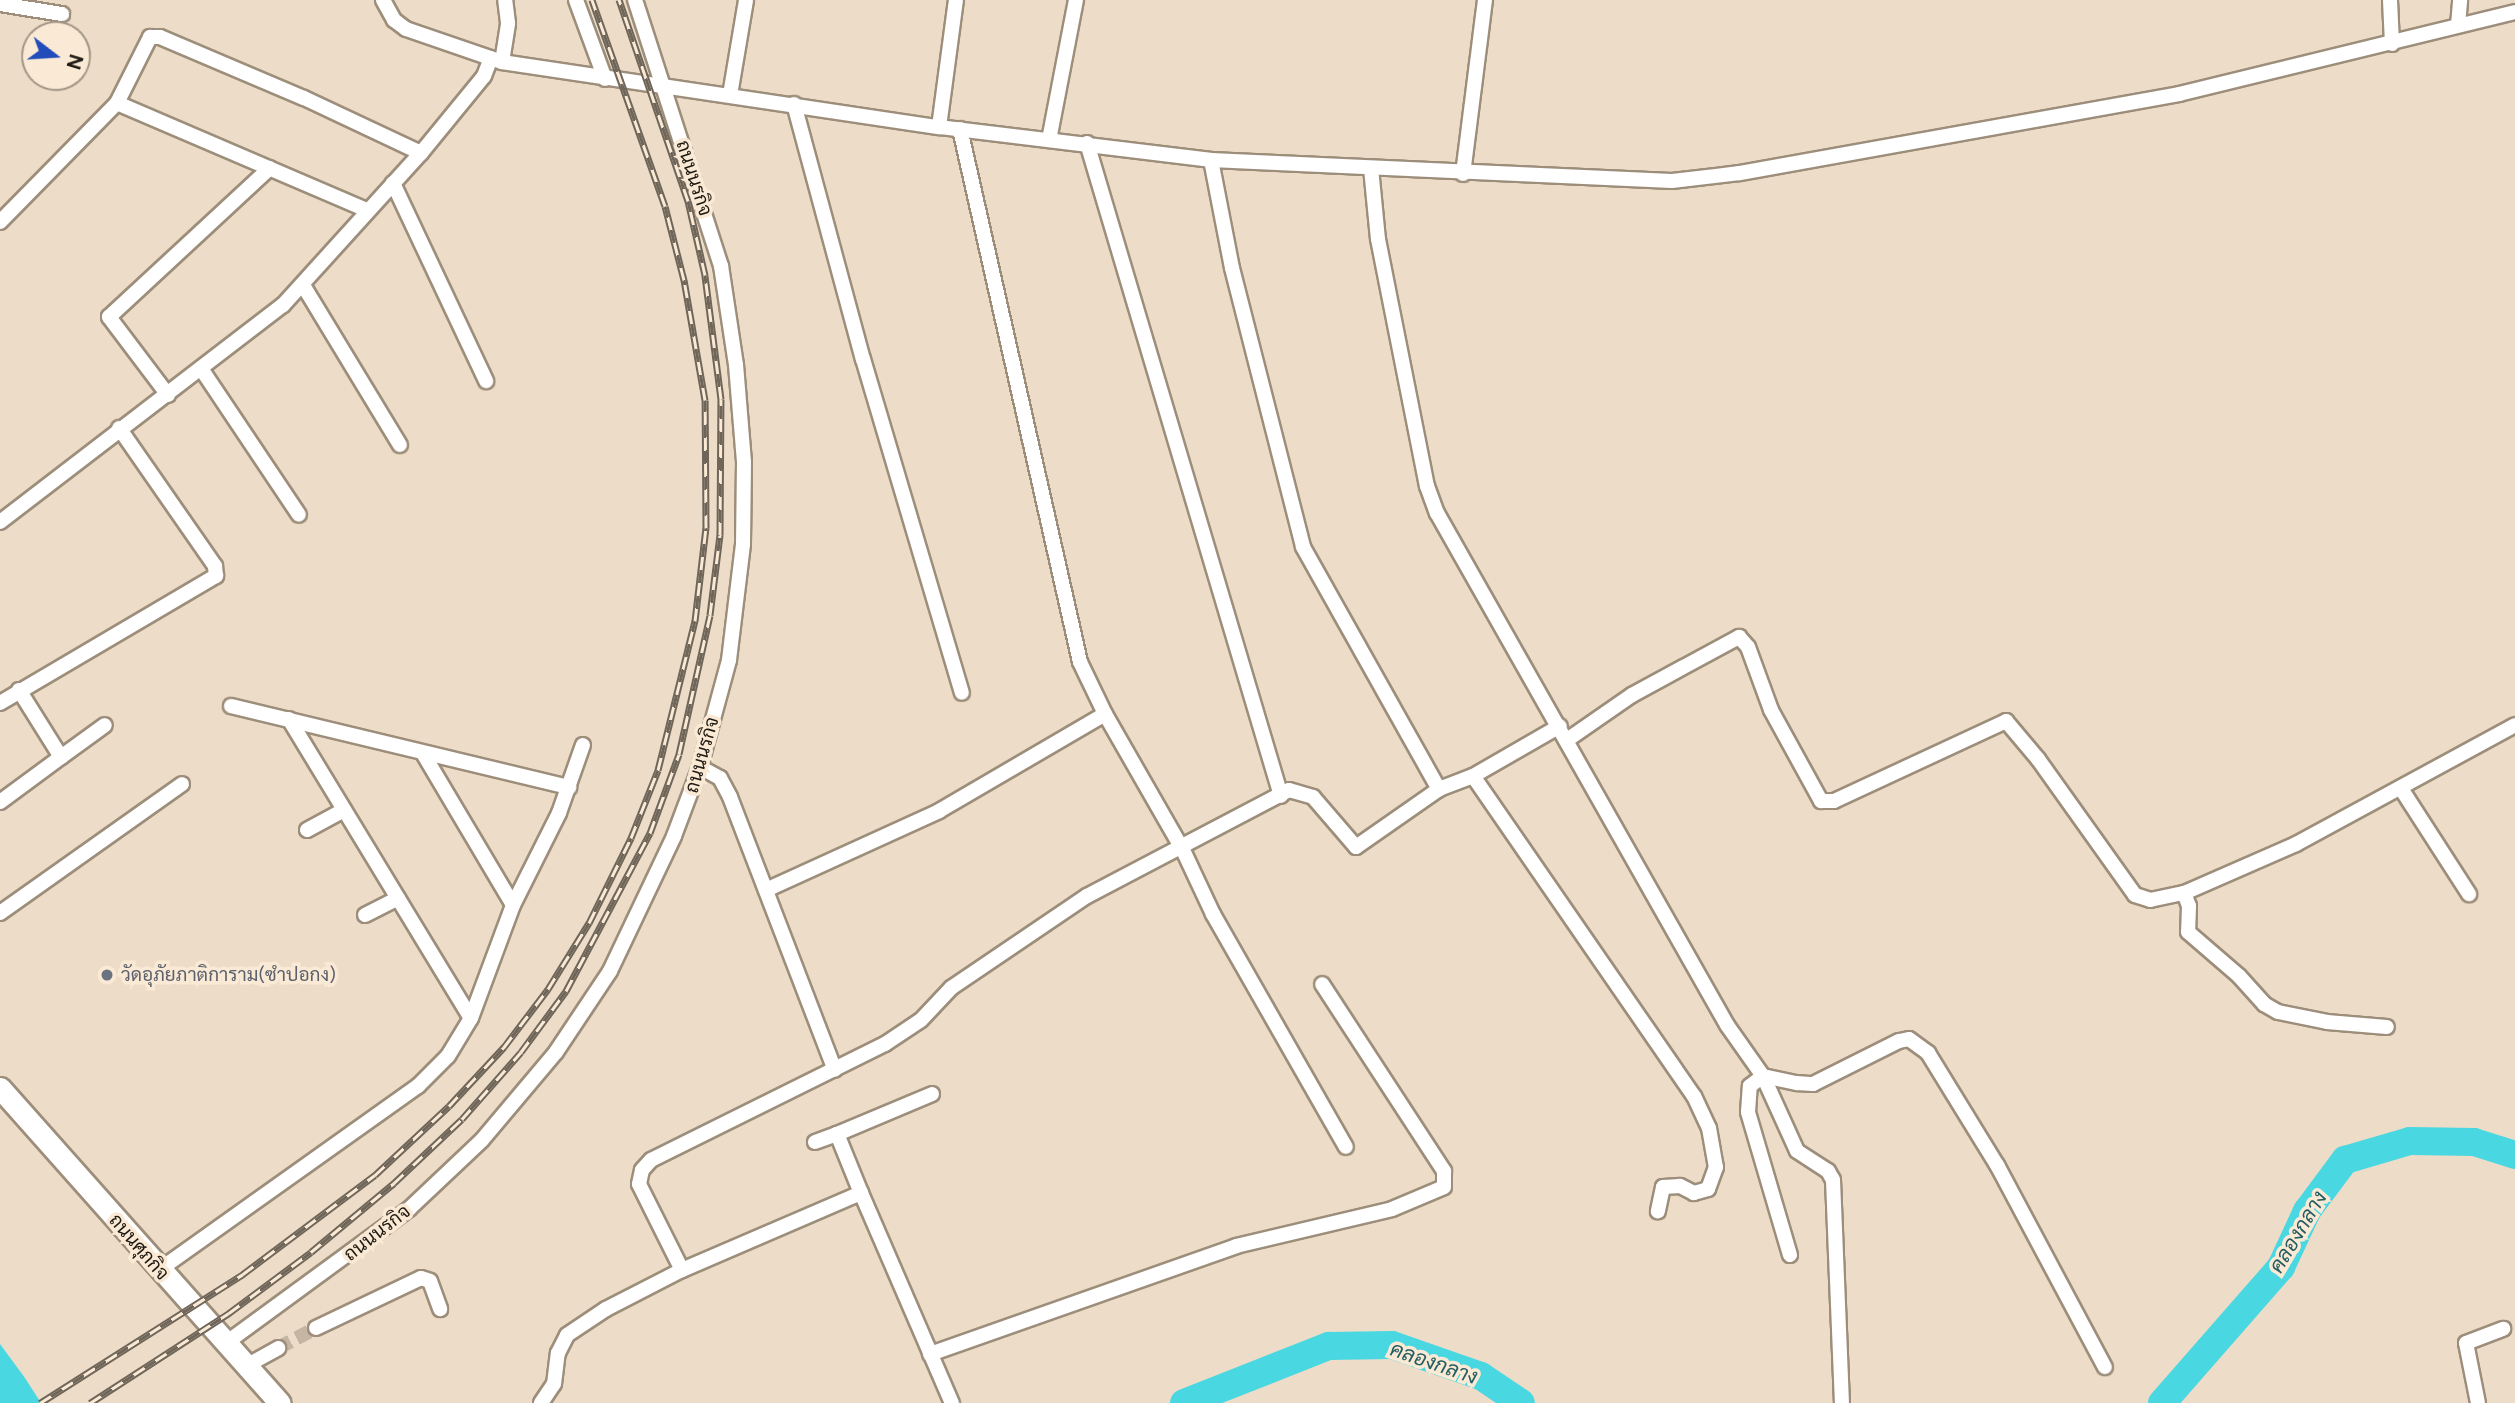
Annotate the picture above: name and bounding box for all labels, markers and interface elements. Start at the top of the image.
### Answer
north arrow [21,21,91,91]
text: N [62,51,88,72]
street label: ถนนนรกิจ [671,137,717,219]
street label: ถนนนรกิจ [680,714,724,796]
place label: วัดอุภัยภาติการาม(ซำปอกง) [121,964,336,986]
marker: วัดอุภัยภาติการาม(ซำปอกง) [99,967,115,983]
water label: คลองกลาง [2264,1187,2332,1277]
street label: ถนนนรกิจ [339,1200,415,1266]
street label: ถนนศุภกิจ [104,1209,174,1285]
water label: คลองกลาง [1387,1336,1481,1390]

